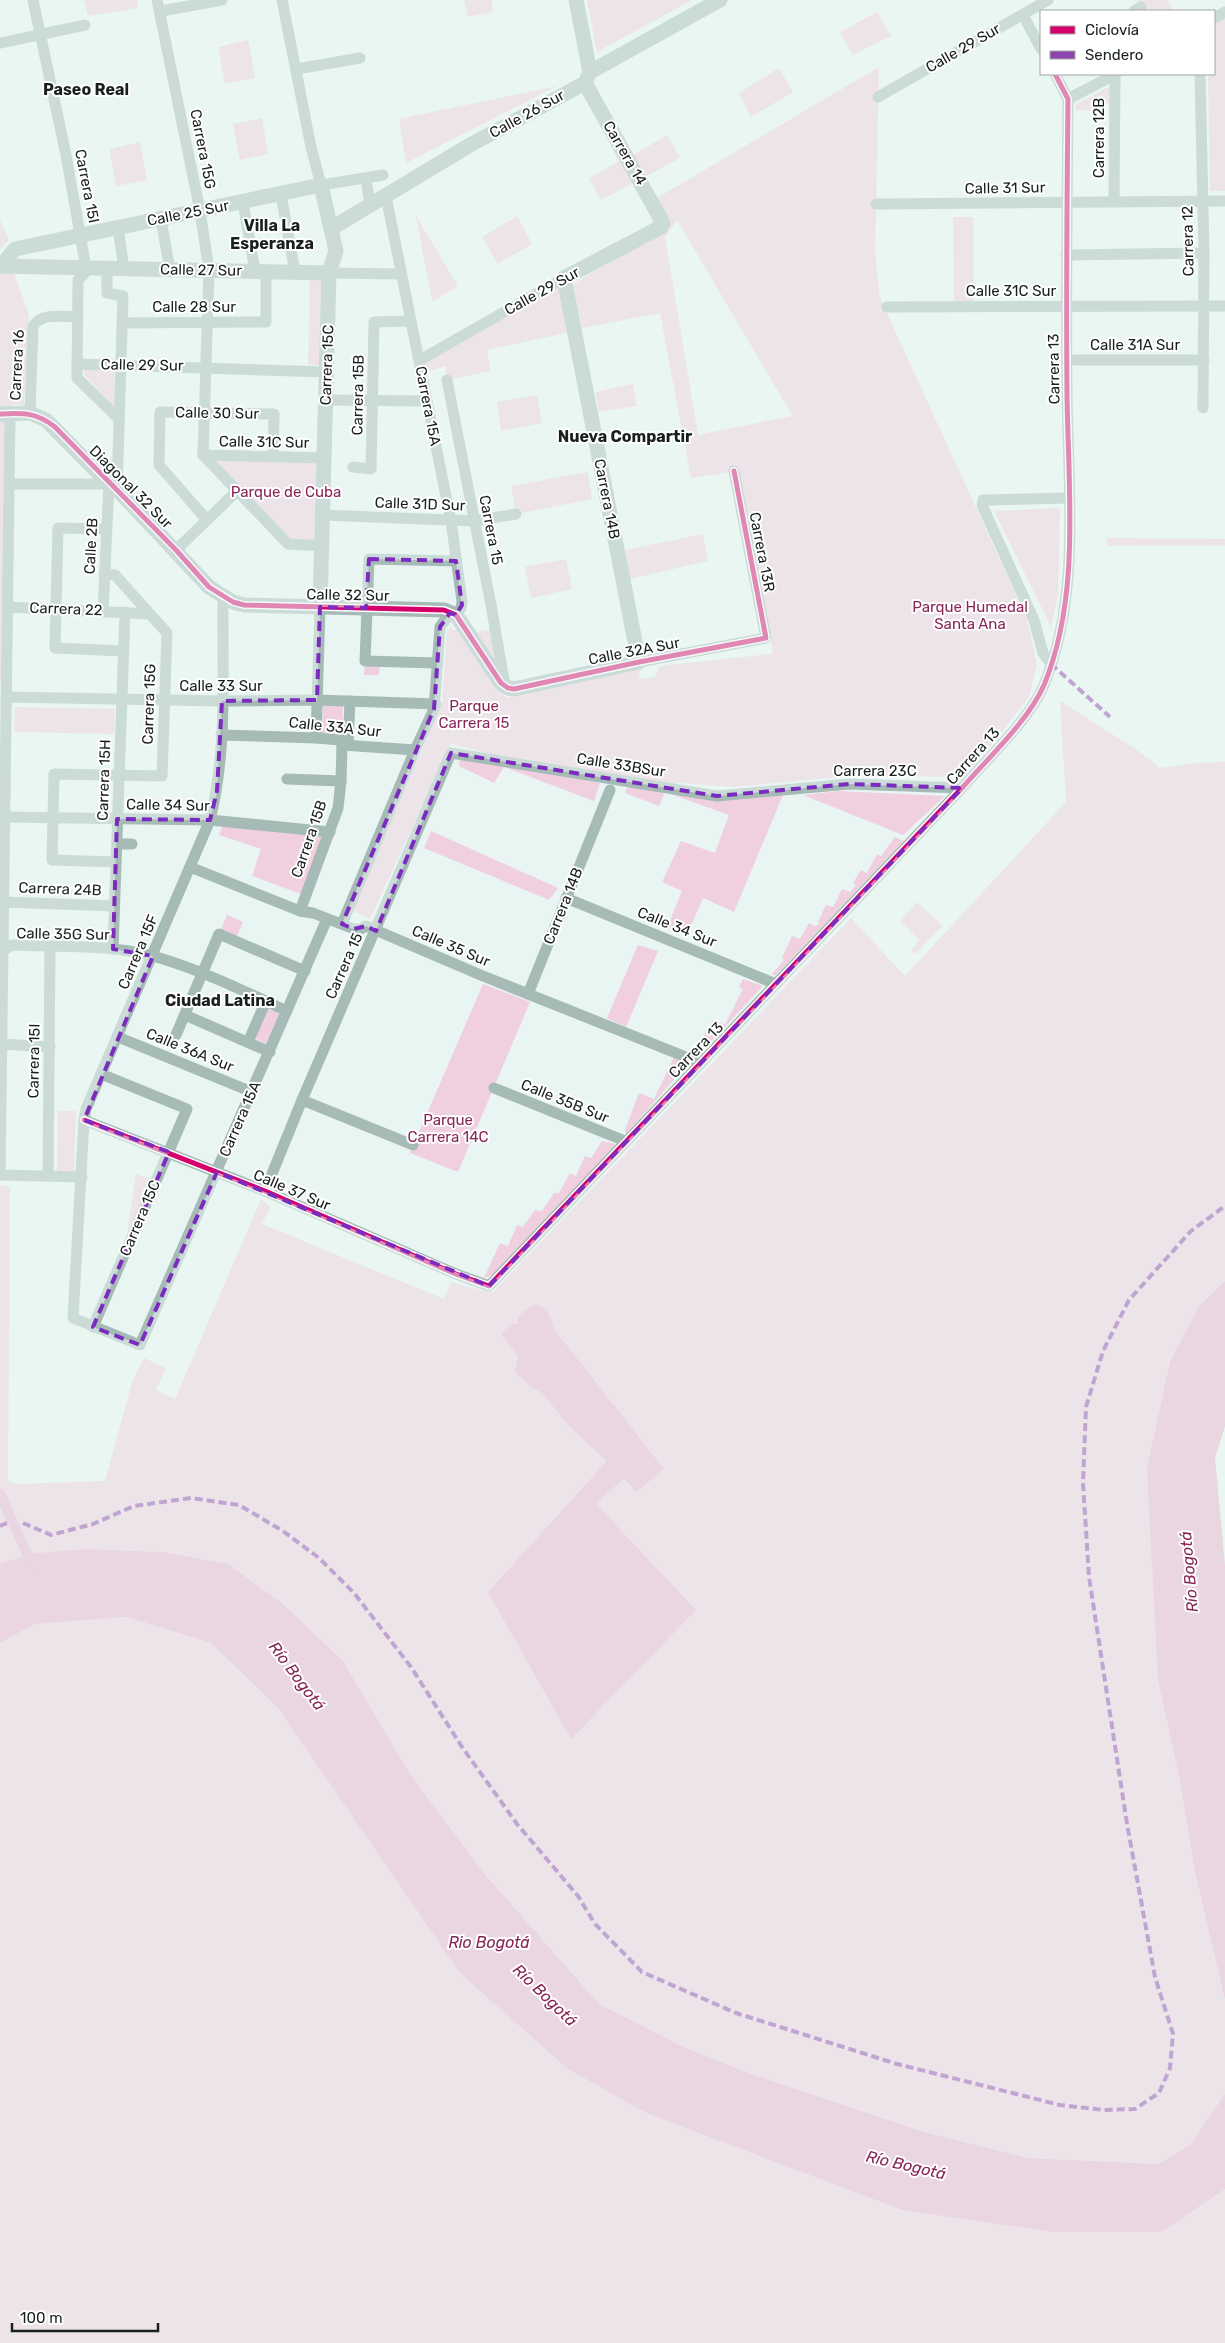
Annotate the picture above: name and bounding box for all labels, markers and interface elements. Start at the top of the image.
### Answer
legend [1040,10,1215,75]
street label: Calle 29 Sur [923,19,1004,77]
text: Ciclovía [1085,21,1139,39]
text: Sendero [1085,46,1143,64]
district label: Paseo Real [43,80,129,99]
street label: Calle 26 Sur [486,86,568,142]
street label: Carrera 12B [1090,98,1108,178]
street label: Carrera 15G [186,108,220,190]
street label: Carrera 14 [599,118,651,188]
street label: Carrera 15I [71,148,103,224]
street label: Calle 31 Sur [965,178,1046,198]
street label: Calle 25 Sur [145,196,231,230]
street label: Carrera 12 [1178,205,1198,276]
district label: Villa La Esperanza [230,216,314,253]
street label: Calle 27 Sur [160,260,242,280]
street label: Calle 29 Sur [501,263,583,319]
street label: Calle 31C Sur [966,282,1057,300]
street label: Calle 28 Sur [152,298,236,316]
street label: Carrera 15C [317,324,337,406]
street label: Carrera 16 [6,329,28,401]
street label: Carrera 13 [1044,333,1064,405]
street label: Calle 31A Sur [1090,336,1180,354]
street label: Carrera 15B [348,354,368,436]
street label: Calle 29 Sur [100,355,184,375]
street label: Carrera 15A [411,365,445,447]
street label: Calle 30 Sur [175,403,259,423]
district label: Nueva Compartir [558,427,693,446]
street label: Calle 31C Sur [219,432,310,452]
street label: Diagonal 32 Sur [86,442,176,532]
street label: Carrera 14B [590,457,624,541]
park label: Parque de Cuba [231,483,341,501]
street label: Calle 31D Sur [374,493,466,515]
street label: Carrera 15 [475,494,507,567]
street label: Carrera 13R [745,511,779,594]
street label: Calle 2B [81,517,101,575]
street label: Calle 32 Sur [306,585,390,605]
park label: Parque Humedal Santa Ana [912,598,1028,633]
street label: Carrera 22 [29,599,103,619]
street label: Calle 32A Sur [587,633,682,669]
street label: Carrera 15G [139,663,159,745]
street label: Calle 33 Sur [179,677,263,695]
park label: Parque Carrera 15 [439,697,509,732]
street label: Calle 33A Sur [288,713,383,741]
street label: Carrera 13 [943,724,1003,788]
street label: Carrera 15H [94,739,114,821]
street label: Calle 33BSur [575,749,667,781]
street label: Carrera 23C [833,762,917,780]
street label: Calle 34 Sur [126,795,210,815]
street label: Carrera 15B [287,798,331,880]
street label: Carrera 14B [539,865,587,947]
street label: Carrera 24B [18,879,102,899]
street label: Calle 34 Sur [635,903,719,951]
street label: Carrera 15F [114,912,162,992]
street label: Calle 35 Sur [409,921,493,971]
street label: Calle 35G Sur [16,924,110,944]
street label: Carrera 15 [321,930,367,1002]
district label: Ciudad Latina [165,991,275,1010]
street label: Carrera 13 [665,1018,727,1082]
street label: Carrera 15I [24,1023,44,1099]
street label: Calle 36A Sur [143,1024,237,1076]
street label: Calle 35B Sur [518,1075,612,1127]
street label: Carrera 15A [215,1078,265,1160]
park label: Parque Carrera 14C [407,1111,489,1146]
street label: Calle 37 Sur [251,1166,334,1214]
street label: Carrera 15C [116,1177,164,1259]
water label: Río Bogotá [1176,1531,1202,1613]
water label: Río Bogotá [265,1638,329,1714]
water label: Rio Bogotá [448,1933,530,1952]
water label: Río Bogotá [509,1960,581,2030]
water label: Río Bogotá [864,2147,948,2183]
scale bar [12,2300,159,2332]
text: 100 m [20,2309,62,2327]

